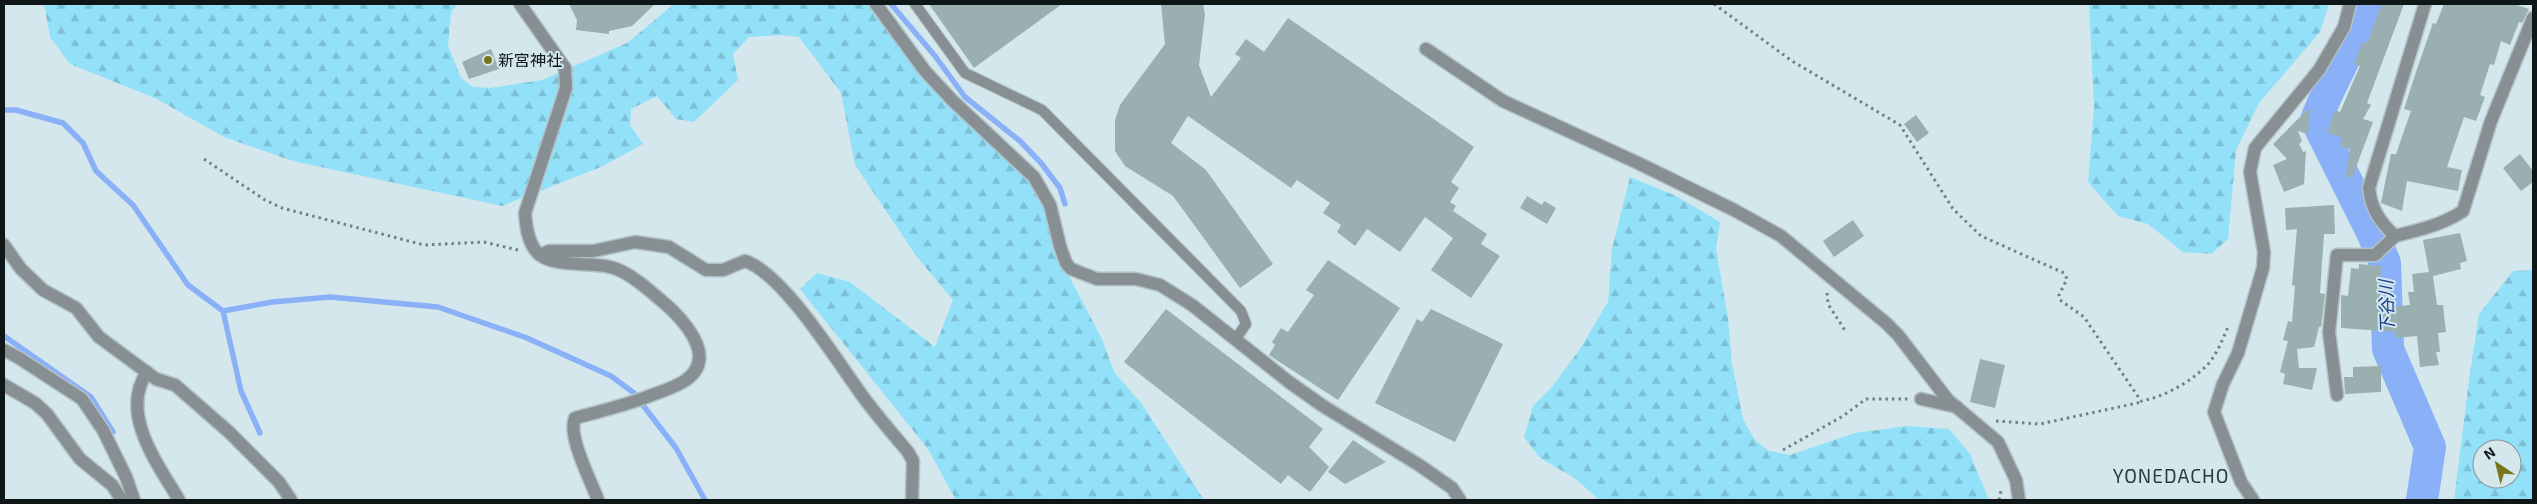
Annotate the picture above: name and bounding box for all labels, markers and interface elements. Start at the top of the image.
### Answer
place label: 新宮神社 [498,50,562,69]
marker: 新宮神社 [482,54,494,66]
water label: 下谷川 [2374,278,2398,334]
north arrow [2472,439,2522,489]
text: N [2480,443,2498,463]
district label: YONEDACHO [2113,464,2229,487]

